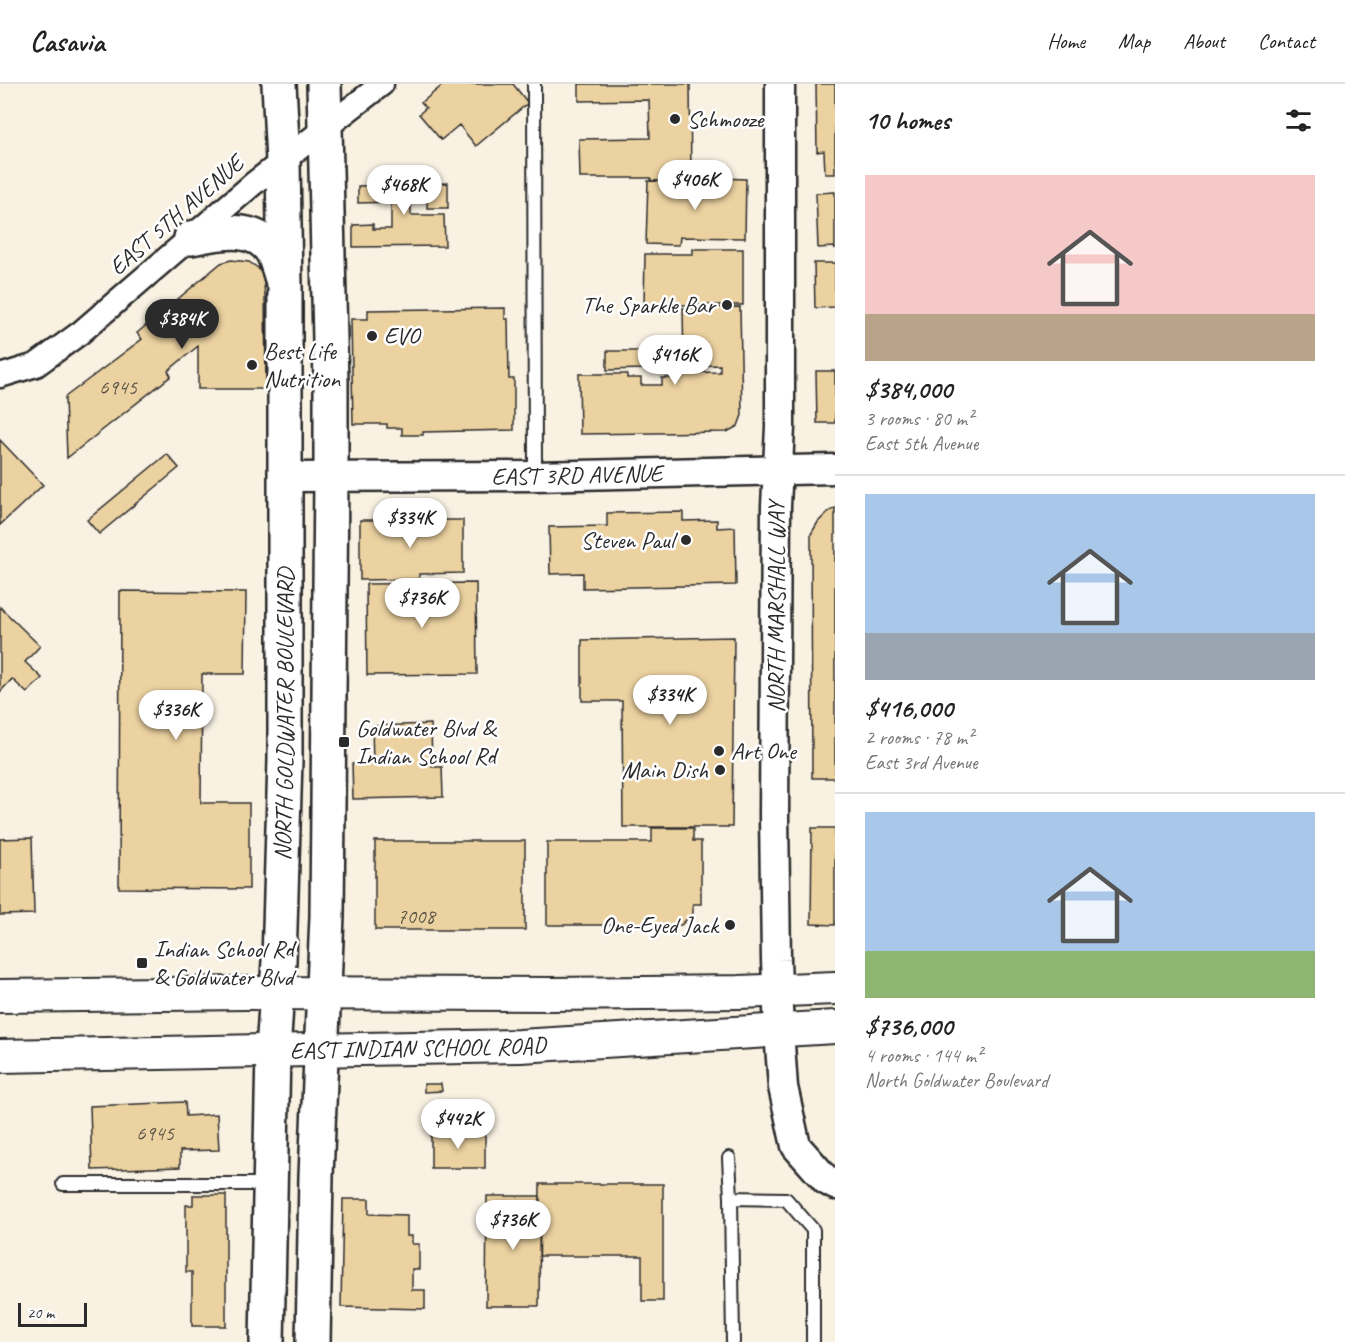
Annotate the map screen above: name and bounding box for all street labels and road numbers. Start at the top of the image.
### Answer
street label: EAST 5TH AVENUE [103,146,252,282]
street label: EAST 3RD AVENUE [492,458,666,491]
street label: NORTH MARSHALL WAY [761,498,791,713]
street label: NORTH GOLDWATER BOULEVARD [267,566,300,861]
street label: EAST INDIAN SCHOOL ROAD [290,1029,549,1065]

